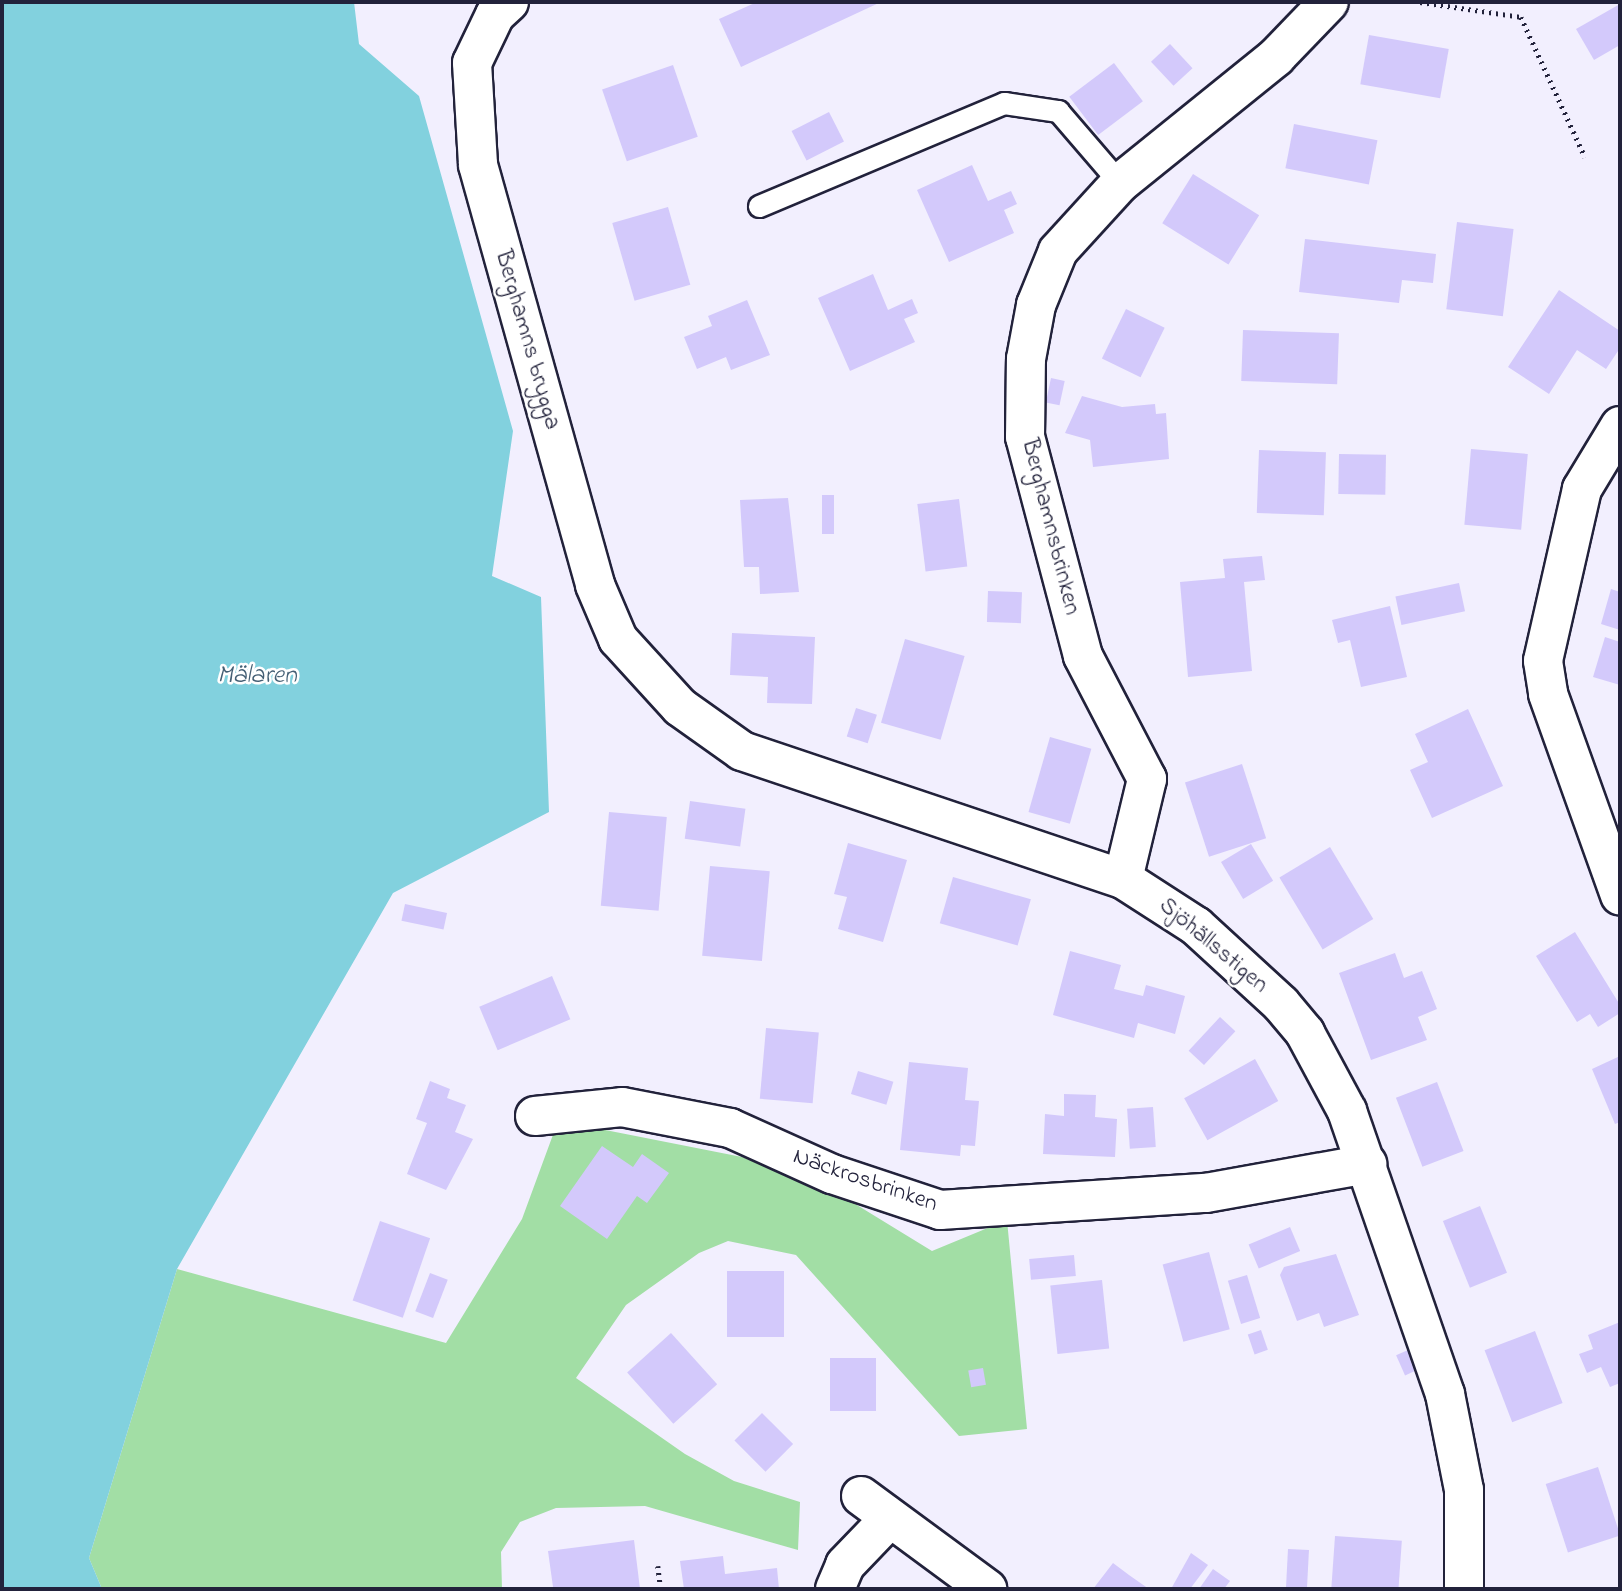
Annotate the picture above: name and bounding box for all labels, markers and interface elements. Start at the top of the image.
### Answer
street label: Berghamns brygga [488,247,566,433]
street label: Berghamnsbrinken [1014,436,1086,618]
water label: Mälaren [217,661,297,693]
street label: Sjöhällsstigen [1153,892,1273,1000]
street label: Näckrosbrinken [789,1143,941,1219]

